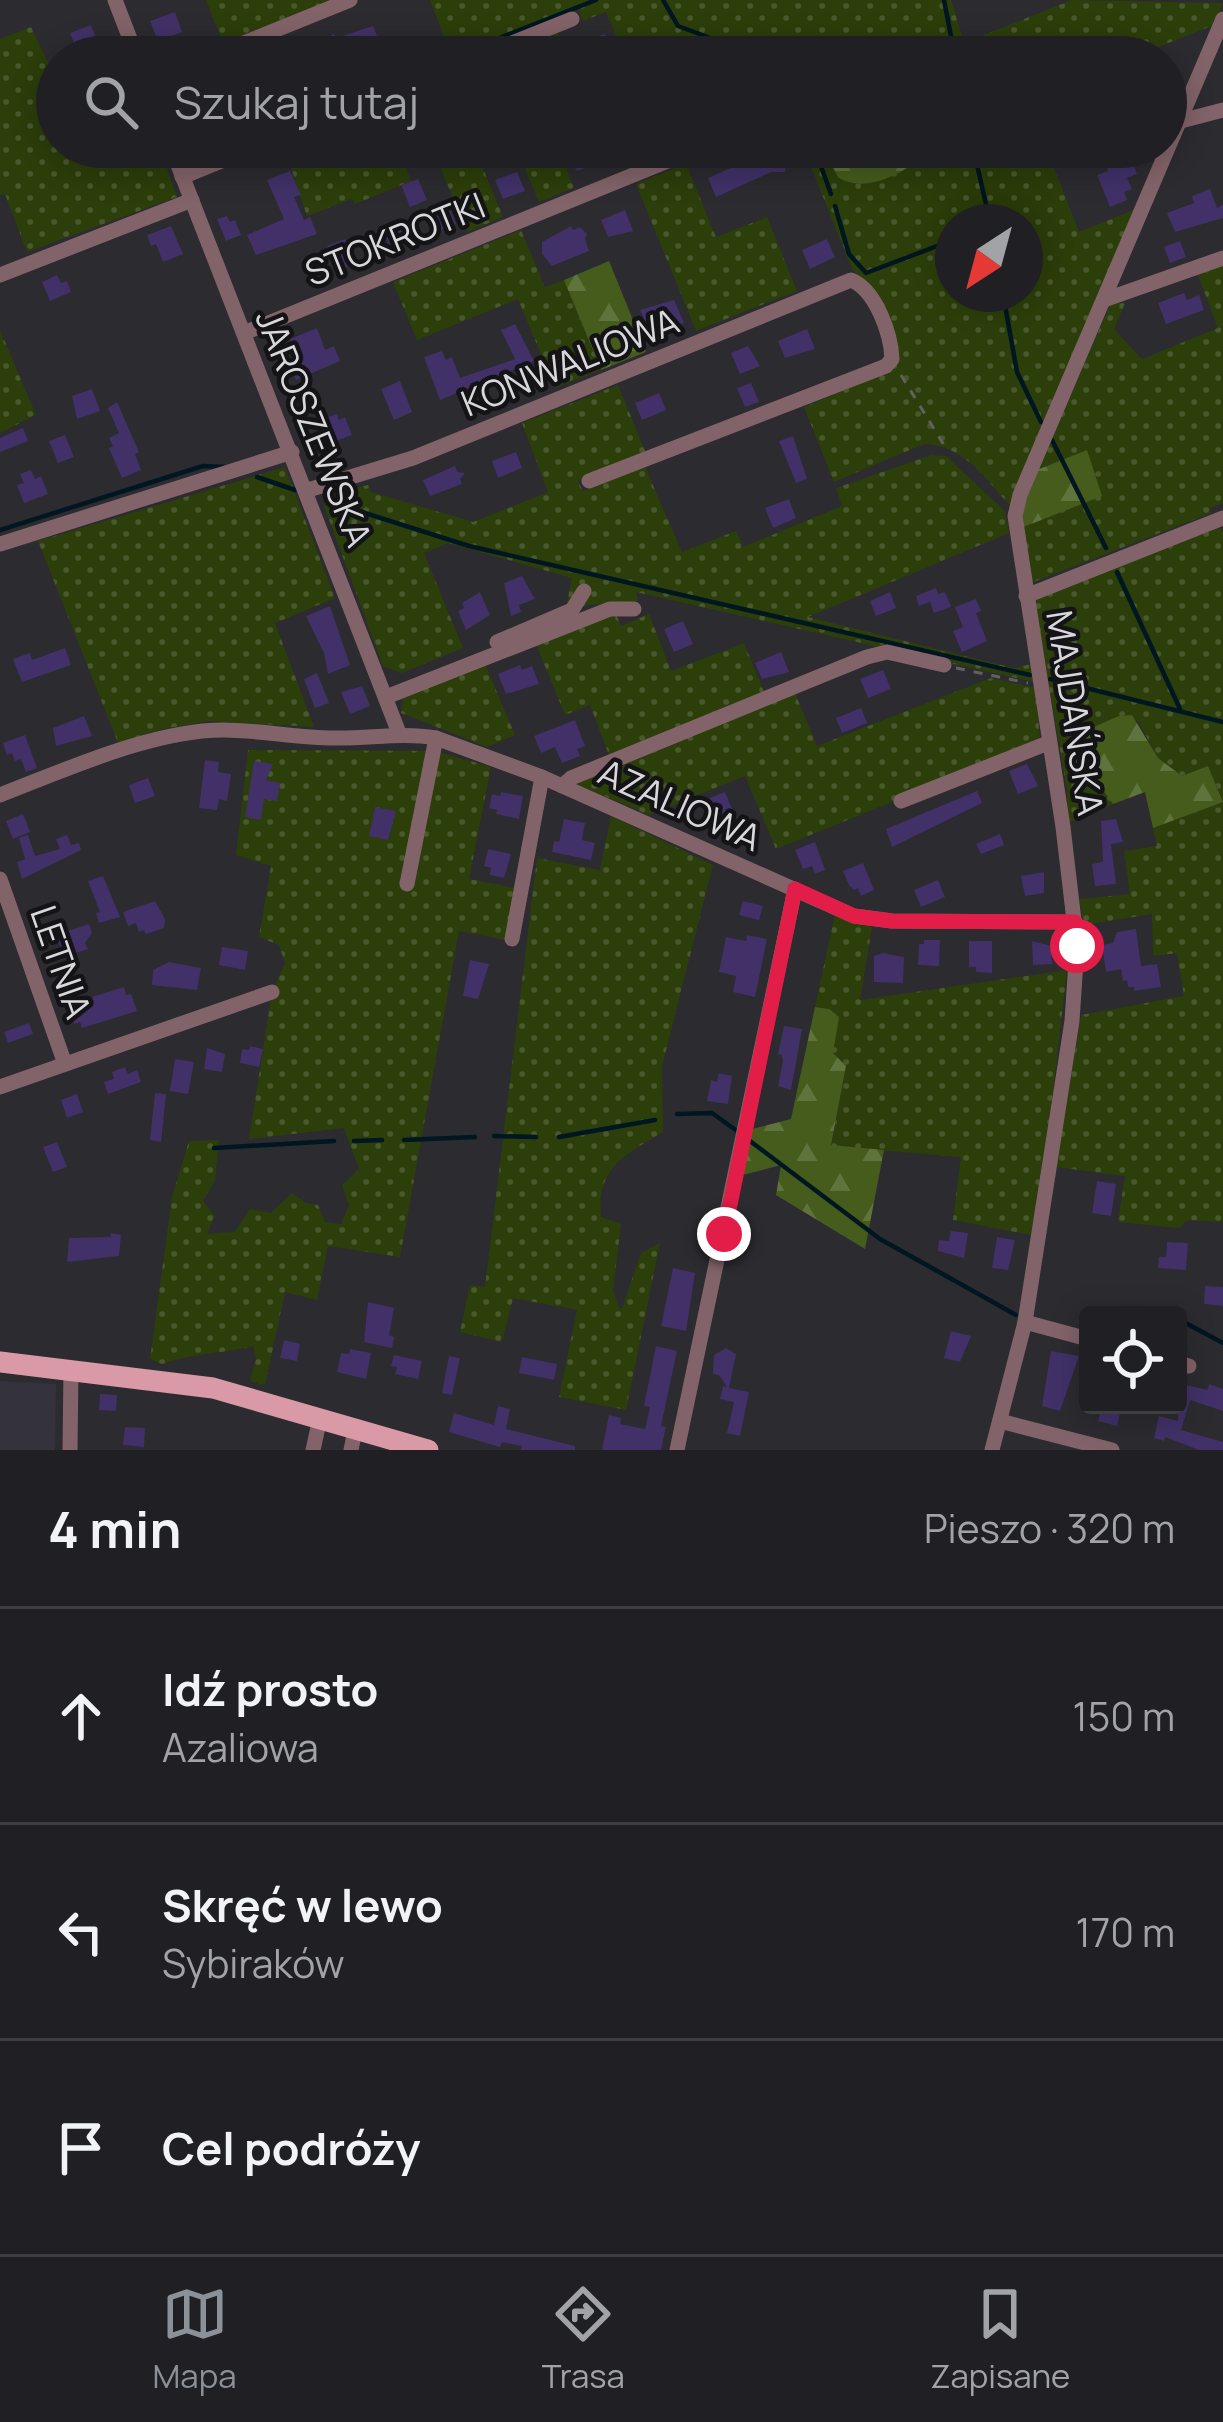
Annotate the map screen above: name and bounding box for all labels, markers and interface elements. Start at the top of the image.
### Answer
search box [36,36,1187,168]
icon: search [78,69,144,135]
text: Szukaj tutaj [174,71,419,133]
street label: STOKROTKI [297,180,492,297]
north arrow [935,204,1043,312]
street label: KONWALIOWA [454,296,686,427]
street label: JAROSZEWSKA [245,302,384,554]
street label: MAJDAŃSKA [1035,607,1116,819]
street label: AZALIOWA [591,747,770,862]
street label: LETNIA [19,899,104,1025]
route start [1050,919,1104,973]
route end [697,1207,751,1261]
map controls [1079,1306,1187,1414]
button: locate [1079,1306,1187,1414]
text: 4 min [48,1494,181,1563]
text: Pieszo · 320 m [924,1501,1175,1555]
text: Idź prosto [162,1658,378,1720]
icon: ahead [48,1683,114,1749]
text: 150 m [1073,1689,1175,1743]
text: Azaliowa [162,1720,319,1774]
text: Skręć w lewo [162,1874,443,1936]
icon: left [48,1899,114,1965]
text: 170 m [1076,1905,1175,1959]
text: Sybiraków [162,1936,345,1990]
icon: arrive [48,2115,114,2181]
text: Cel podróży [162,2117,420,2179]
tab: Mapa [153,2281,237,2398]
tab: Trasa [542,2281,625,2398]
tab: Zapisane [930,2281,1070,2398]

